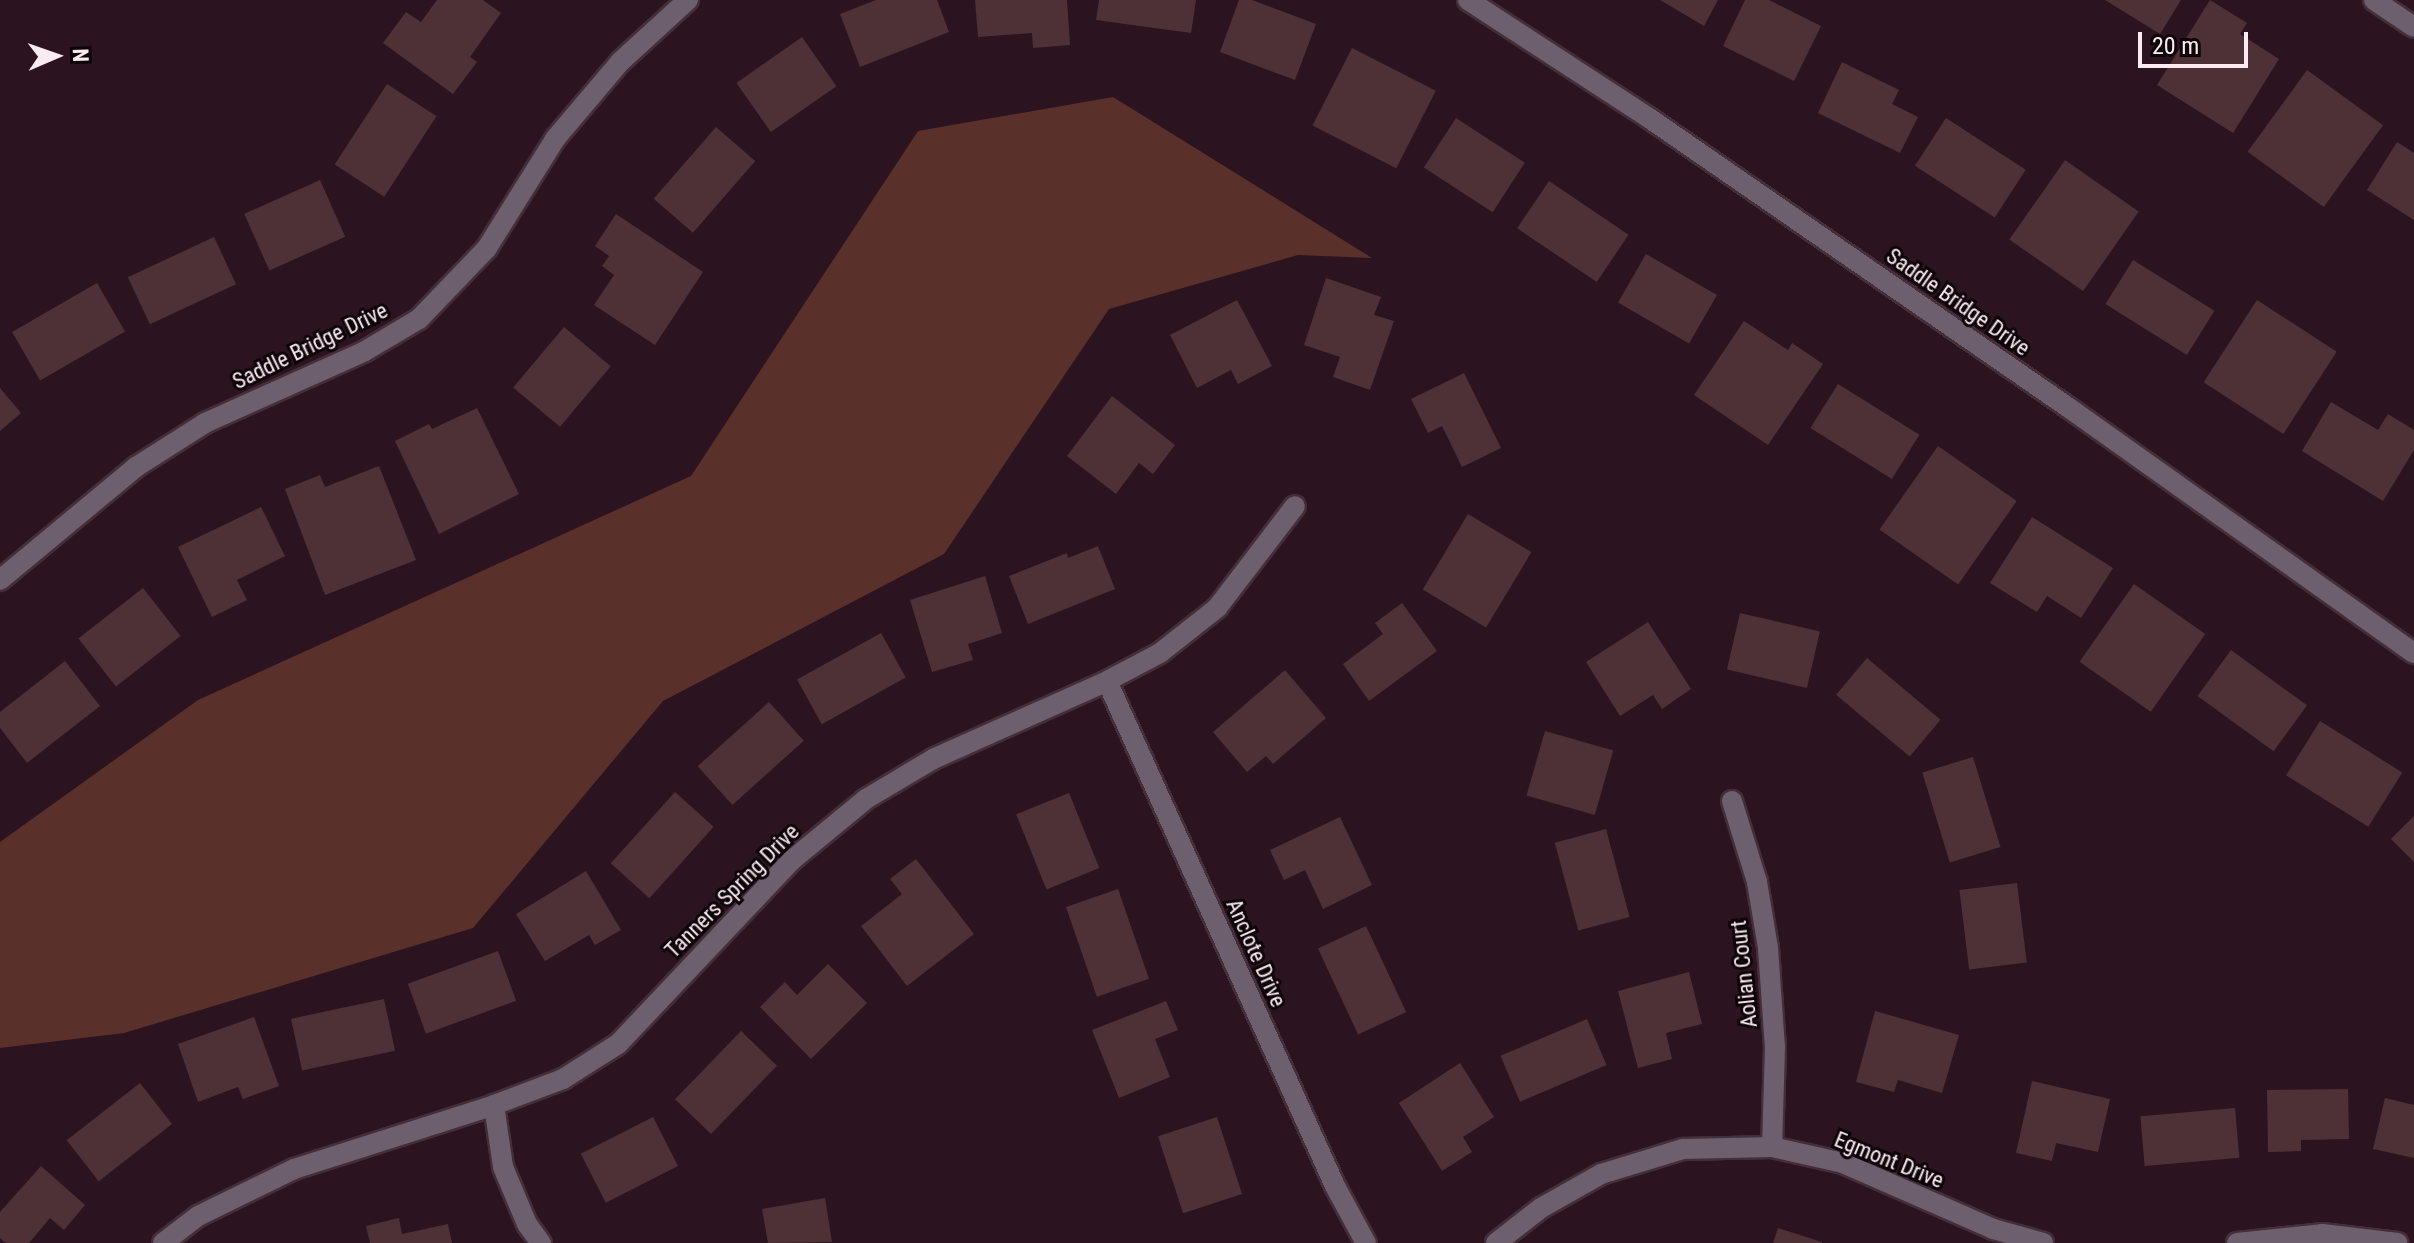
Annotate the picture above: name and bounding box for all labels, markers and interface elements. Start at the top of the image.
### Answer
north arrow [16,16,96,96]
scale bar [2142,16,2252,66]
text: 20 m [2152,32,2199,60]
text: N [68,48,93,62]
street label: Saddle Bridge Drive [1881,243,2035,361]
street label: Saddle Bridge Drive [228,297,392,395]
street label: Tanners Spring Drive [660,819,804,963]
street label: Anclote Drive [1220,895,1292,1011]
street label: Aolian Court [1725,919,1763,1029]
street label: Egmont Drive [1831,1126,1947,1194]

